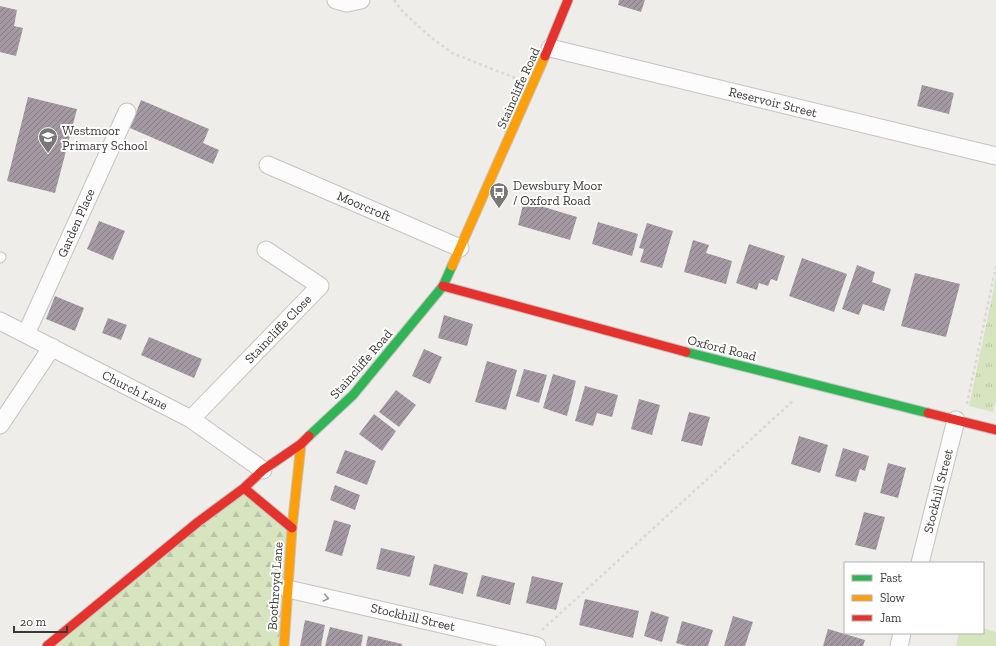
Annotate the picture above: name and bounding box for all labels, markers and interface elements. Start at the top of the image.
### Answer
street label: Staincliffe Road [493,45,543,131]
street label: Reservoir Street [727,84,819,120]
place label: Westmoor Primary School [62,123,148,153]
school or university icon: Westmoor Primary School [37,126,59,154]
place label: Dewsbury Moor / Oxford Road [513,178,603,208]
bus stop icon: Dewsbury Moor / Oxford Road [488,181,510,209]
street label: Garden Place [54,186,98,260]
street label: Moorcroft [335,188,393,224]
street label: Staincliffe Close [242,292,314,366]
street label: Staincliffe Road [327,326,395,402]
street label: Oxford Road [686,332,758,364]
street label: Church Lane [100,367,170,413]
street label: Stockhill Street [920,447,956,535]
street label: Boothroyd Lane [264,541,286,631]
legend [844,562,984,634]
text: Fast [880,571,903,585]
text: Slow [880,591,906,605]
one-way arrow [323,593,329,601]
street label: Stockhill Street [369,600,457,634]
scale bar [14,608,67,634]
text: Jam [880,611,902,625]
text: 20 m [20,615,47,629]

